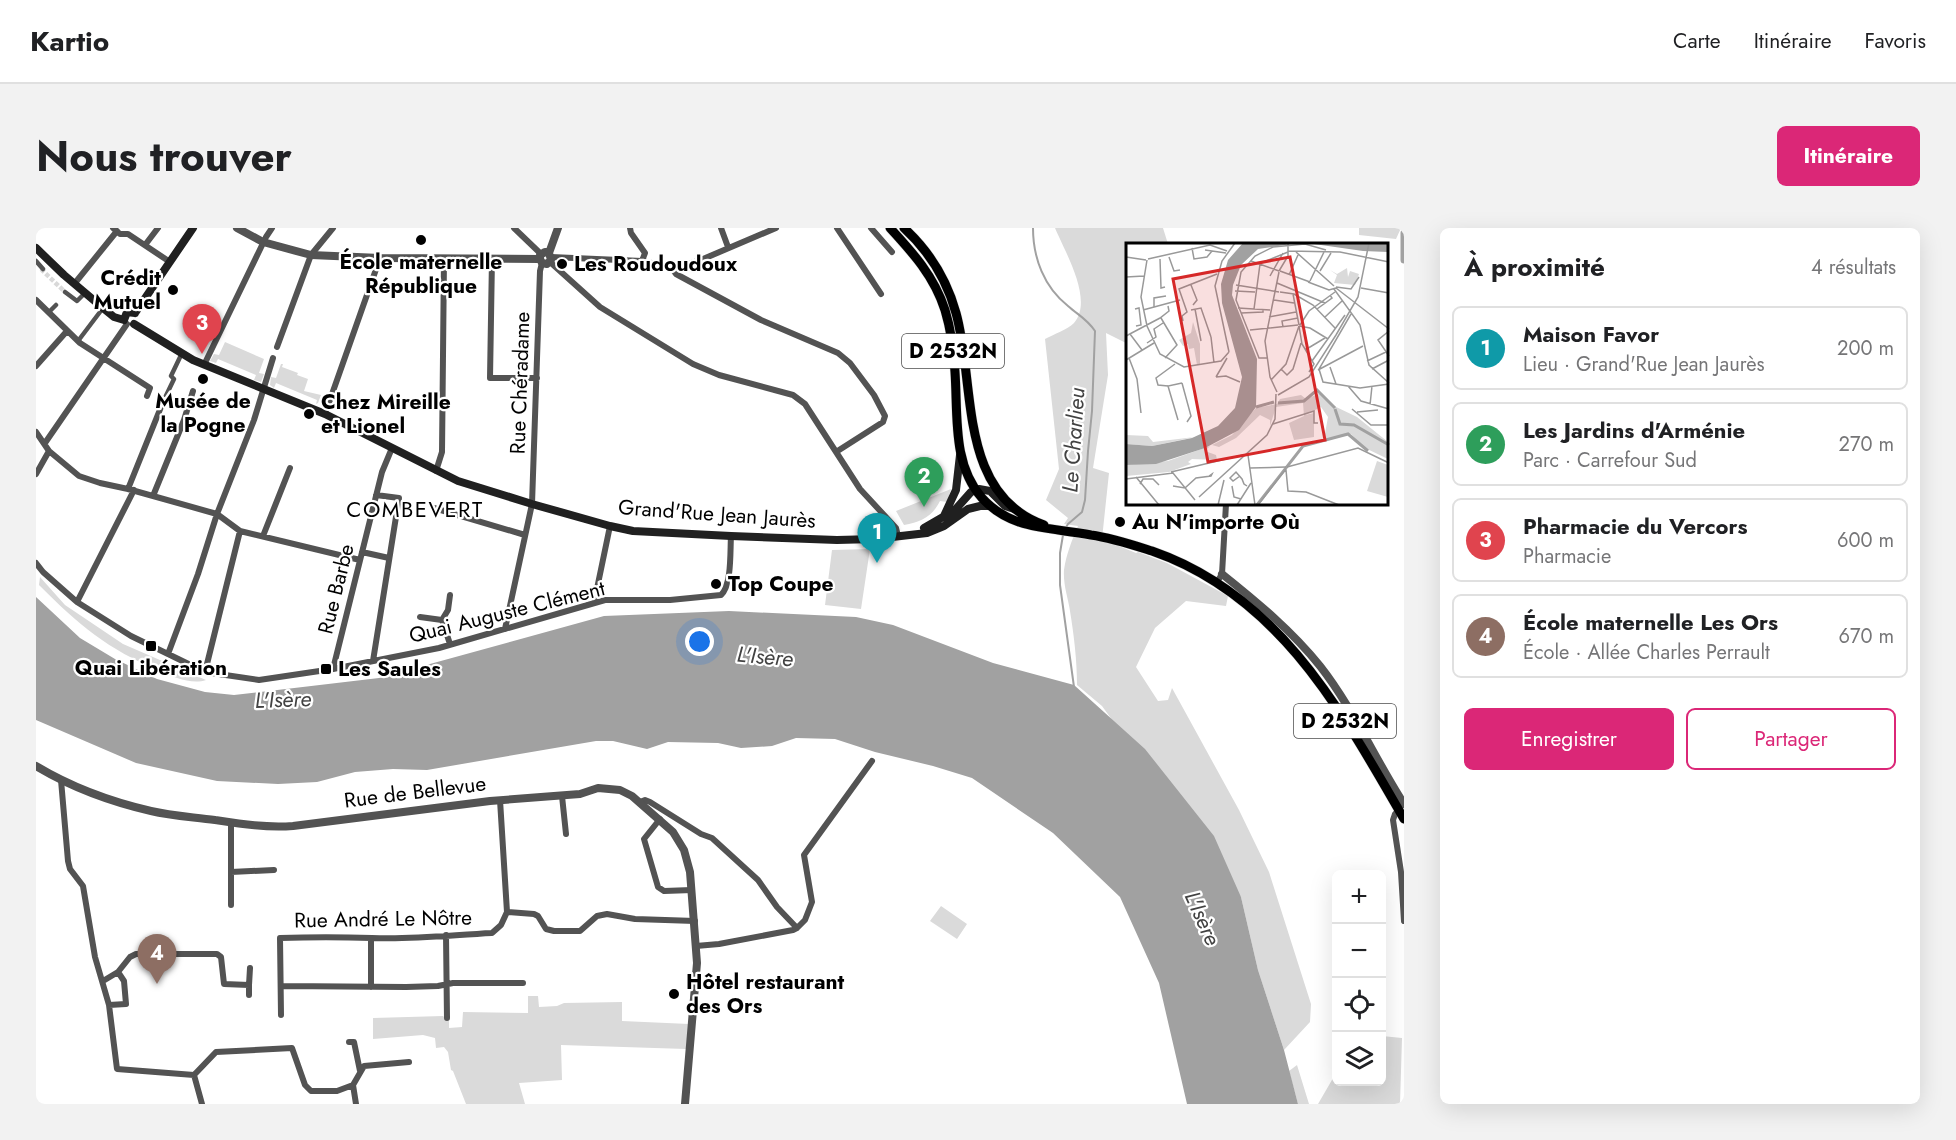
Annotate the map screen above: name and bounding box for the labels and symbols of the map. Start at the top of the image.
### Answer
marker: École maternelle République [414,233,428,247]
inset map [1126,243,1389,506]
place label: École maternelle République [340,247,502,301]
place label: Les Roudoudoux [574,249,738,279]
marker: Les Roudoudoux [555,257,569,271]
place label: Crédit Mutuel [94,263,161,317]
marker: Crédit Mutuel [166,283,180,297]
pin: 3 [182,304,222,354]
street label: Rue Chéradame [503,311,537,455]
road number: D 2532N [902,334,1004,368]
marker: Musée de la Pogne [196,372,210,386]
place label: Musée de la Pogne [155,386,251,440]
water label: Le Charlieu [1053,386,1093,494]
place label: Chez Mireille et Lionel [321,387,451,441]
marker: Chez Mireille et Lionel [302,407,316,421]
pin: 2 [904,458,944,507]
street label: Grand'Rue Jean Jaurès [617,492,817,536]
district label: COMBEVERT [346,493,484,525]
place label: Au N'importe Où [1131,507,1300,537]
pin: 1 [858,514,896,563]
marker: Au N'importe Où [1113,515,1127,529]
street label: Rue Barbe [310,541,362,637]
place label: Top Coupe [728,569,834,599]
street label: Quai Auguste Clément [406,573,608,651]
marker: Top Coupe [709,577,723,591]
your location [685,627,714,656]
water label: L'Isère [735,638,795,674]
marker: Quai Libération [144,639,158,653]
place label: Quai Libération [75,653,227,683]
place label: Les Saules [338,654,441,684]
marker: Les Saules [319,662,333,676]
water label: L'Isère [254,682,312,716]
road number: D 2532N [1294,704,1396,738]
street label: Rue de Bellevue [342,768,488,816]
water label: L'Isère [1177,886,1229,950]
street label: Rue André Le Nôtre [294,902,472,936]
pin: 4 [138,934,176,984]
place label: Hôtel restaurant des Ors [686,967,845,1021]
marker: Hôtel restaurant des Ors [667,987,681,1001]

